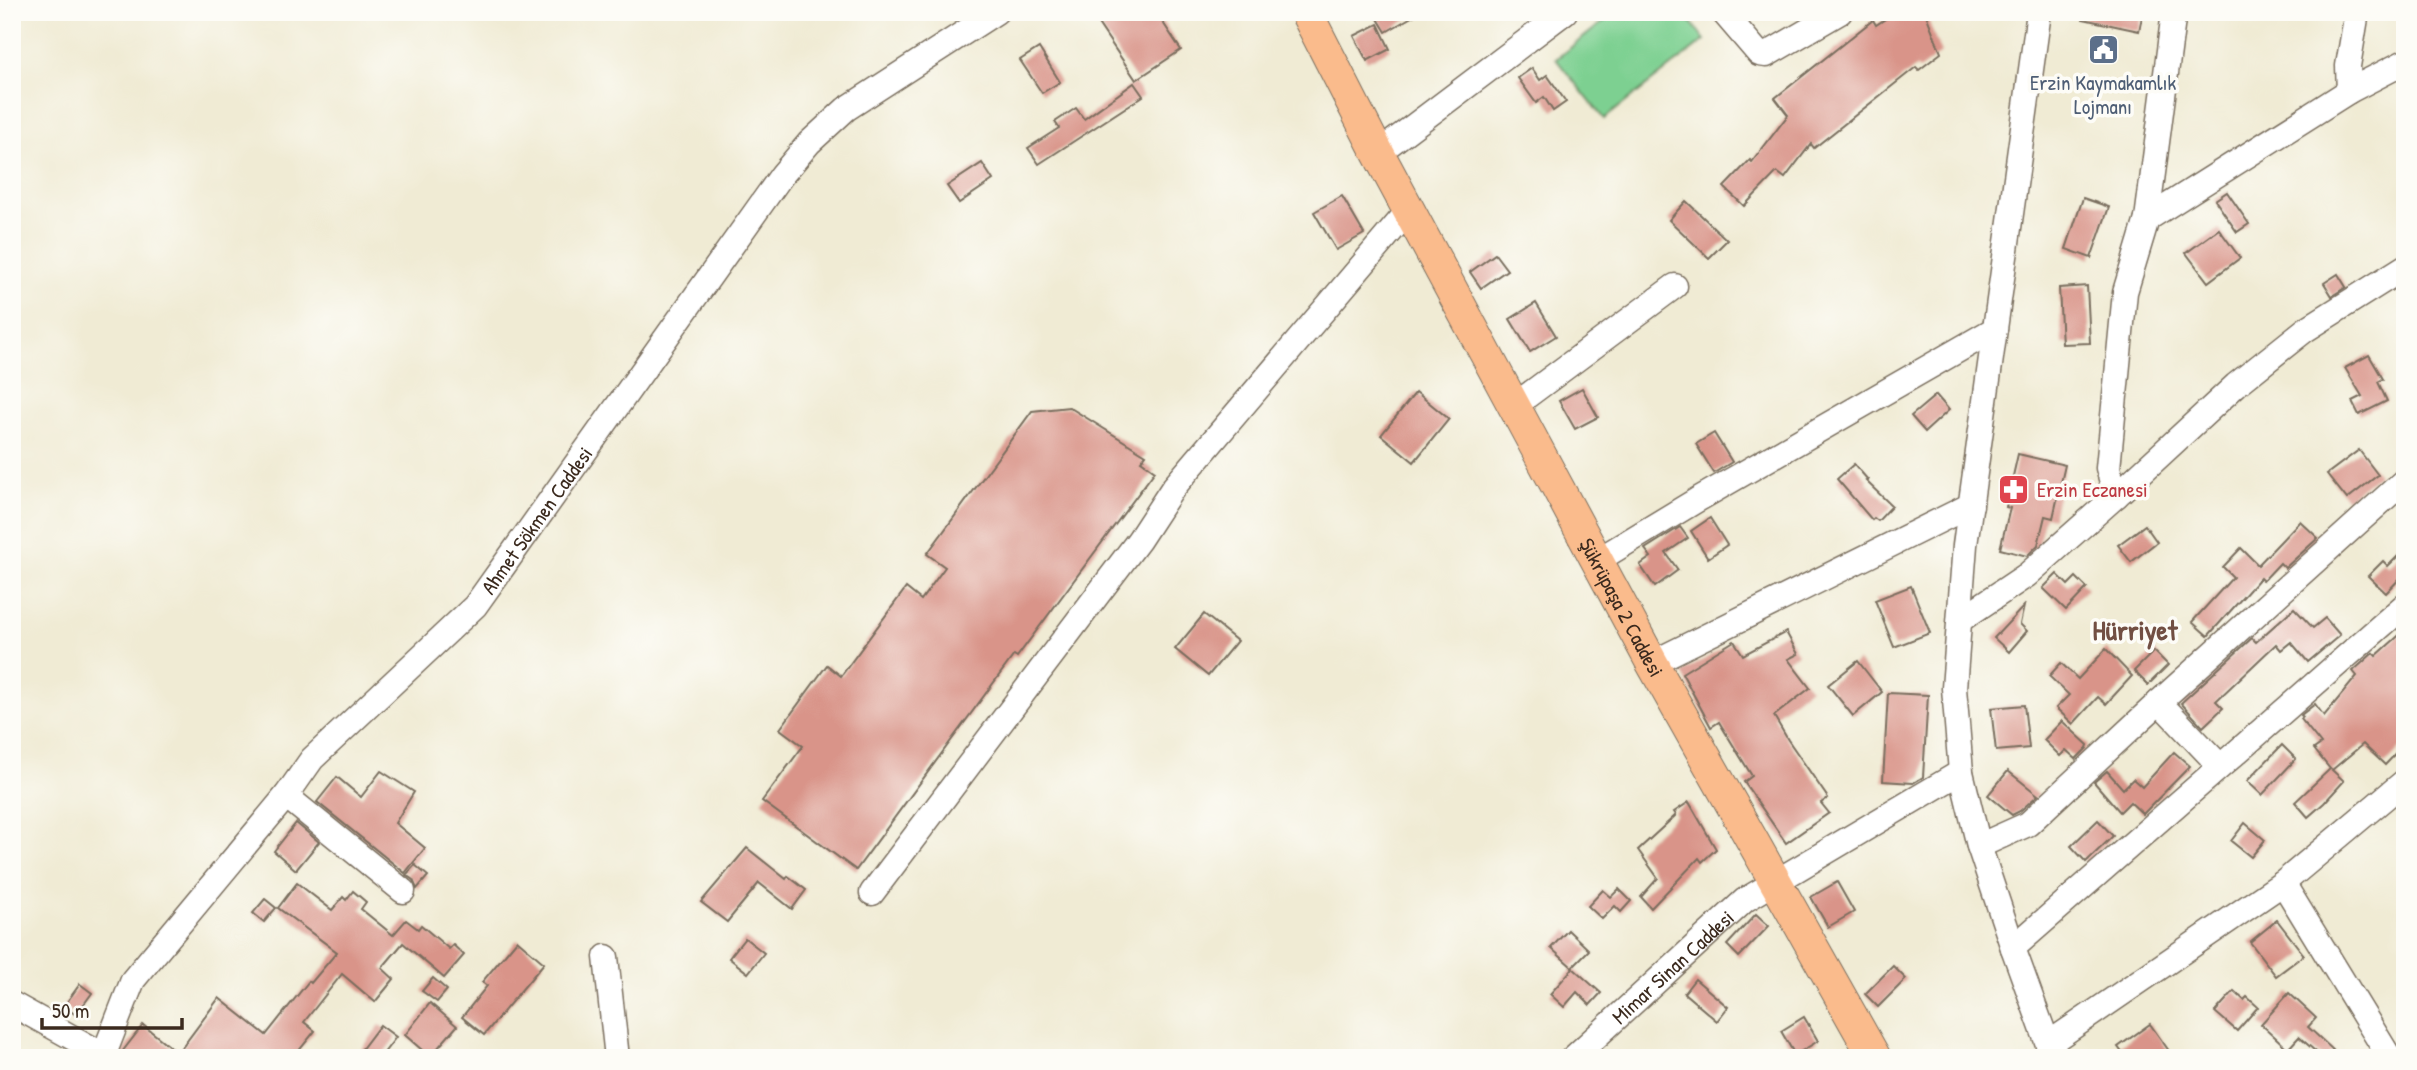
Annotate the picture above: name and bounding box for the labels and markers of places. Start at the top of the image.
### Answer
public building icon: Erzin Kaymakamlık Lojmanı [2086,33,2120,67]
place label: Erzin Kaymakamlık Lojmanı [2030,68,2176,121]
pharmacy icon: Erzin Eczanesi [1997,472,2031,506]
place label: Erzin Eczanesi [2037,475,2148,504]

